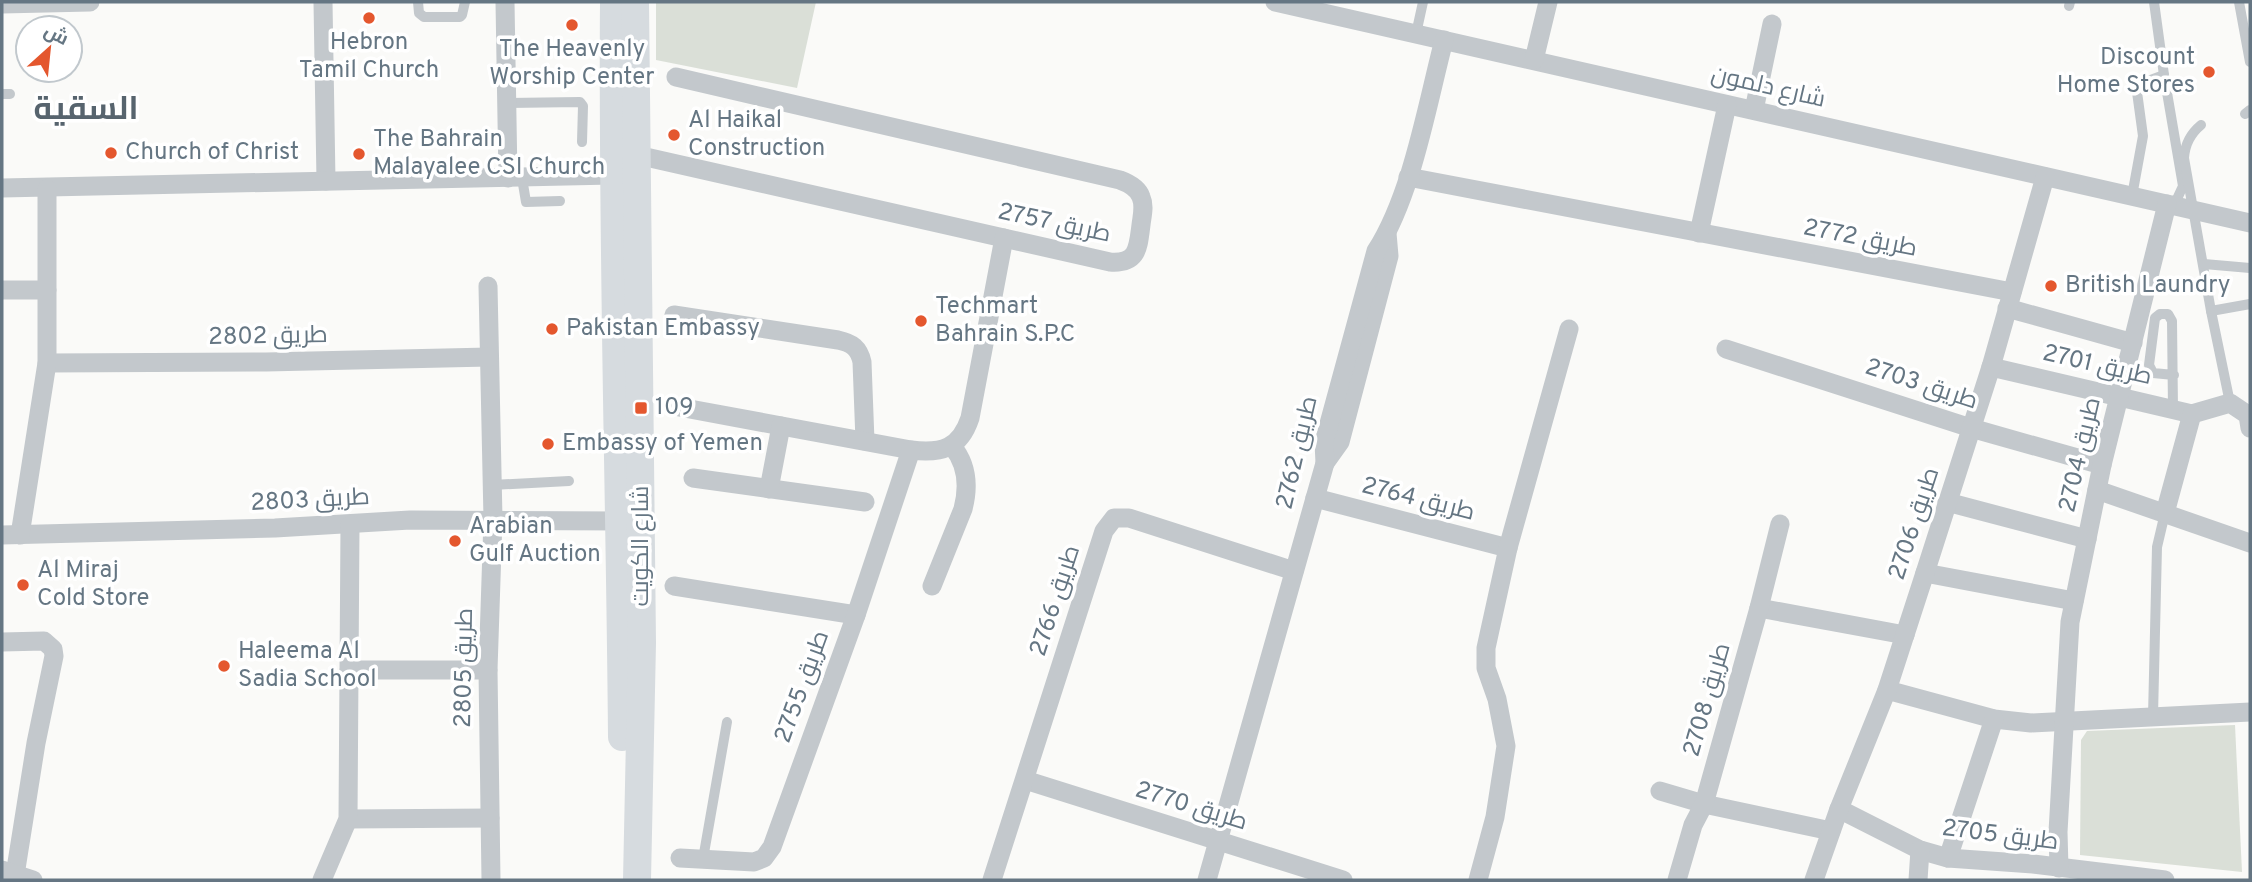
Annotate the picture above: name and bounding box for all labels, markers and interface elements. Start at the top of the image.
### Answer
marker: Hebron Tamil Church [361,10,377,26]
north arrow [14,14,84,84]
marker: The Heavenly Worship Center [564,17,580,33]
text: ش [39,19,72,52]
place label: Hebron Tamil Church [299,28,439,86]
place label: The Heavenly Worship Center [489,35,655,93]
place label: Discount Home Stores [2057,43,2195,101]
street label: شارع دلمون [1708,60,1828,116]
marker: Discount Home Stores [2201,64,2217,80]
district label: السقية [34,91,138,131]
place label: Al Haikal Construction [688,106,825,164]
place label: The Bahrain Malayalee CSI Church [373,125,605,183]
marker: Al Haikal Construction [666,127,682,143]
place label: Church of Christ [125,138,299,168]
marker: Church of Christ [103,145,119,161]
marker: The Bahrain Malayalee CSI Church [351,146,367,162]
street label: طريق 2757 [995,197,1113,251]
street label: طريق 2772 [1801,213,1919,265]
place label: British Laundry [2065,271,2231,301]
marker: British Laundry [2043,278,2059,294]
place label: Techmart Bahrain S.P.C [935,292,1075,350]
marker: Techmart Bahrain S.P.C [913,313,929,329]
place label: Pakistan Embassy [566,314,760,344]
street label: طريق 2802 [208,321,328,353]
marker: Pakistan Embassy [544,321,560,337]
street label: طريق 2701 [2039,339,2155,393]
street label: طريق 2703 [1861,353,1981,417]
place label: 109 [655,393,694,423]
street label: طريق 2762 [1270,393,1326,513]
street label: طريق 2704 [2053,395,2109,515]
marker: 109 [633,400,649,416]
place label: Embassy of Yemen [562,429,763,459]
marker: Embassy of Yemen [540,436,556,452]
street label: طريق 2706 [1883,464,1947,584]
street label: طريق 2764 [1358,471,1478,529]
street label: طريق 2803 [250,483,370,519]
street label: شارع الكويت [627,486,657,606]
place label: Arabian Gulf Auction [469,512,601,570]
marker: Arabian Gulf Auction [447,533,463,549]
street label: طريق 2766 [1024,542,1088,660]
place label: Al Miraj Cold Store [37,556,149,614]
marker: Al Miraj Cold Store [15,577,31,593]
street label: طريق 2805 [449,608,481,728]
street label: طريق 2755 [769,627,837,747]
place label: Haleema Al Sadia School [238,637,376,695]
street label: طريق 2708 [1677,640,1739,760]
marker: Haleema Al Sadia School [216,658,232,674]
street label: طريق 2770 [1131,776,1251,838]
street label: طريق 2705 [1940,814,2060,858]

